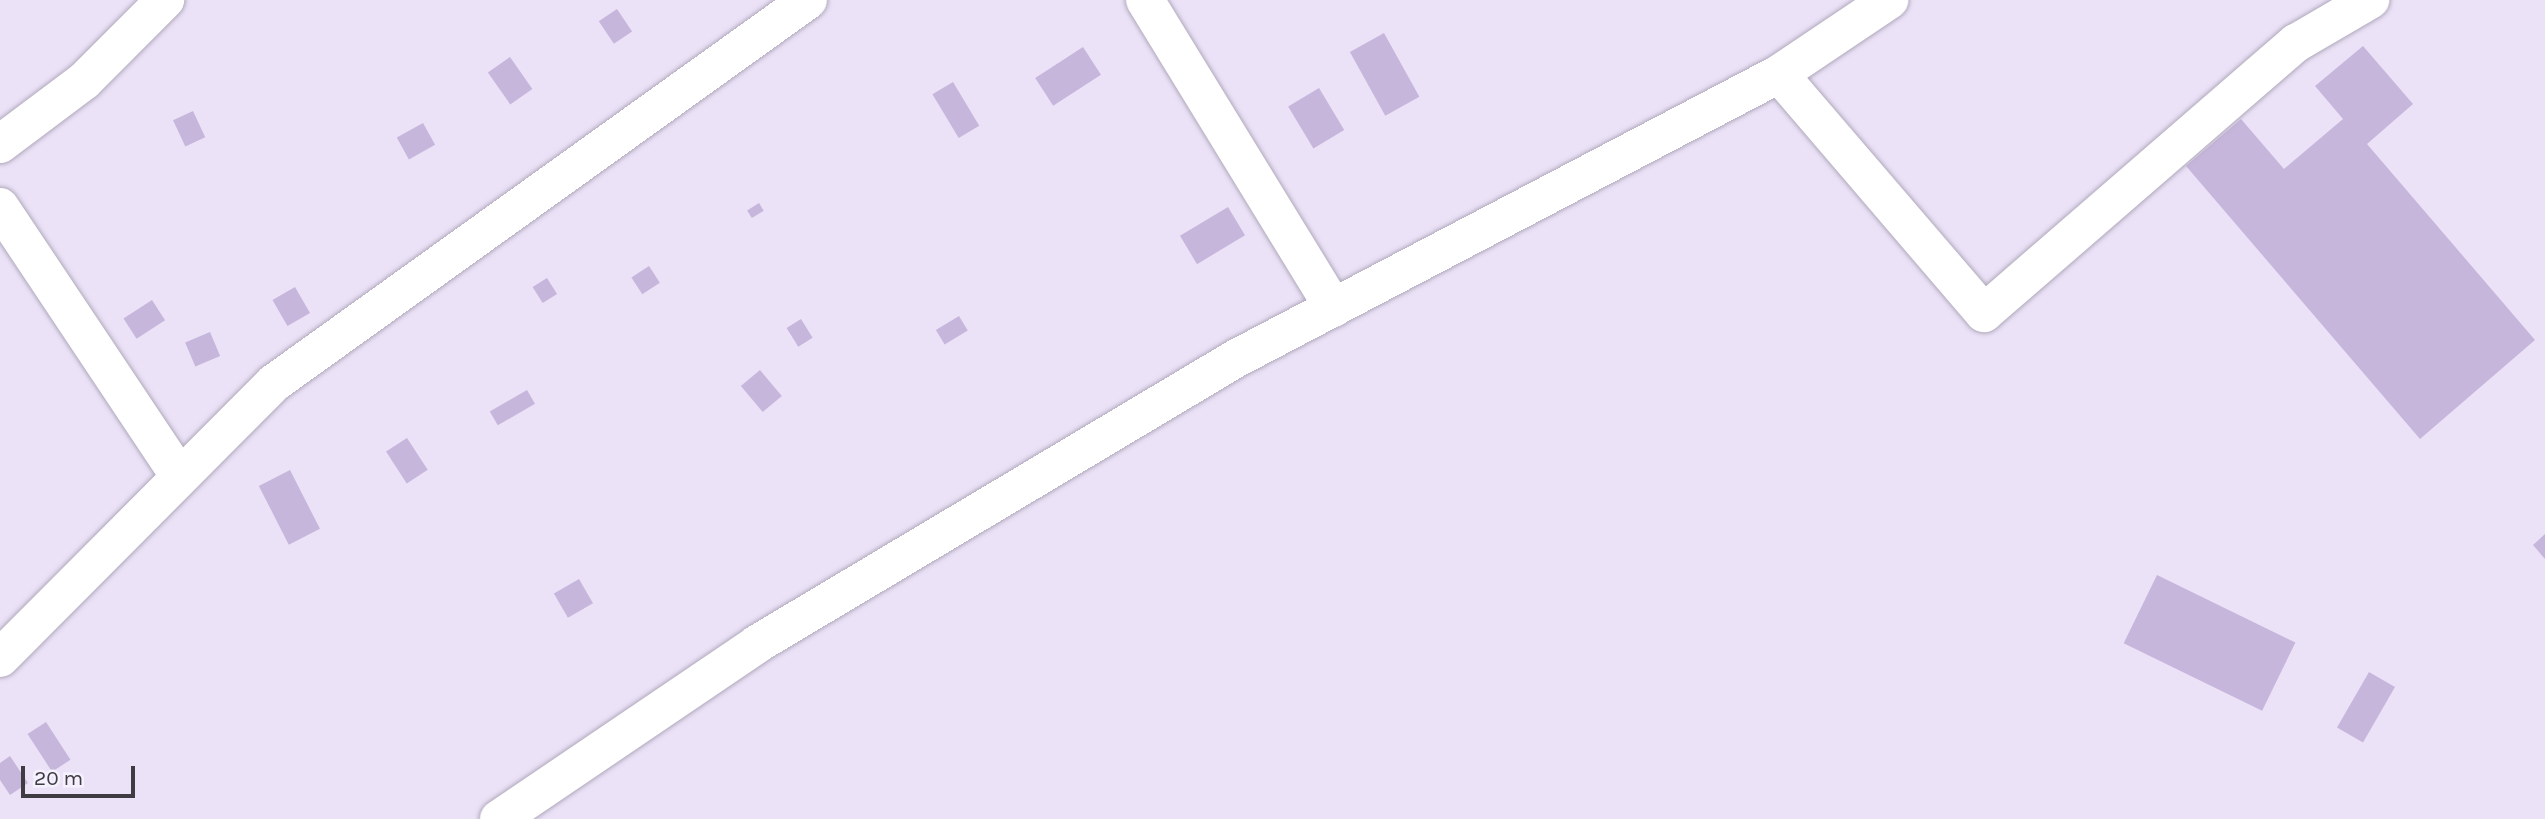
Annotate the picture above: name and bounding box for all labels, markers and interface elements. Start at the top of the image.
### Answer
scale bar [24,752,138,796]
text: 20 m [34,766,83,790]

